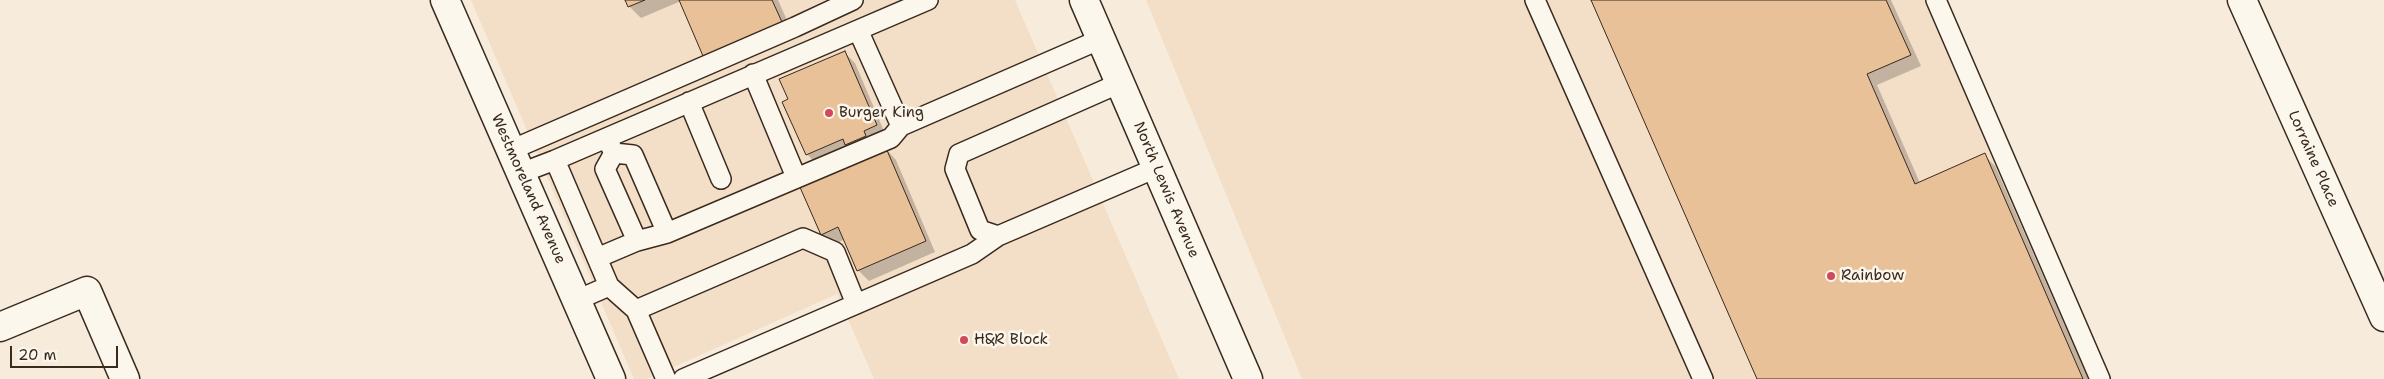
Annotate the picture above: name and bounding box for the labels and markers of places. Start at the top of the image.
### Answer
place label: Burger King [839,104,924,122]
marker: Burger King [823,107,835,119]
place label: Rainbow [1841,267,1904,285]
marker: Rainbow [1825,270,1837,282]
place label: H&R Block [974,331,1048,349]
marker: H&R Block [958,334,970,346]

